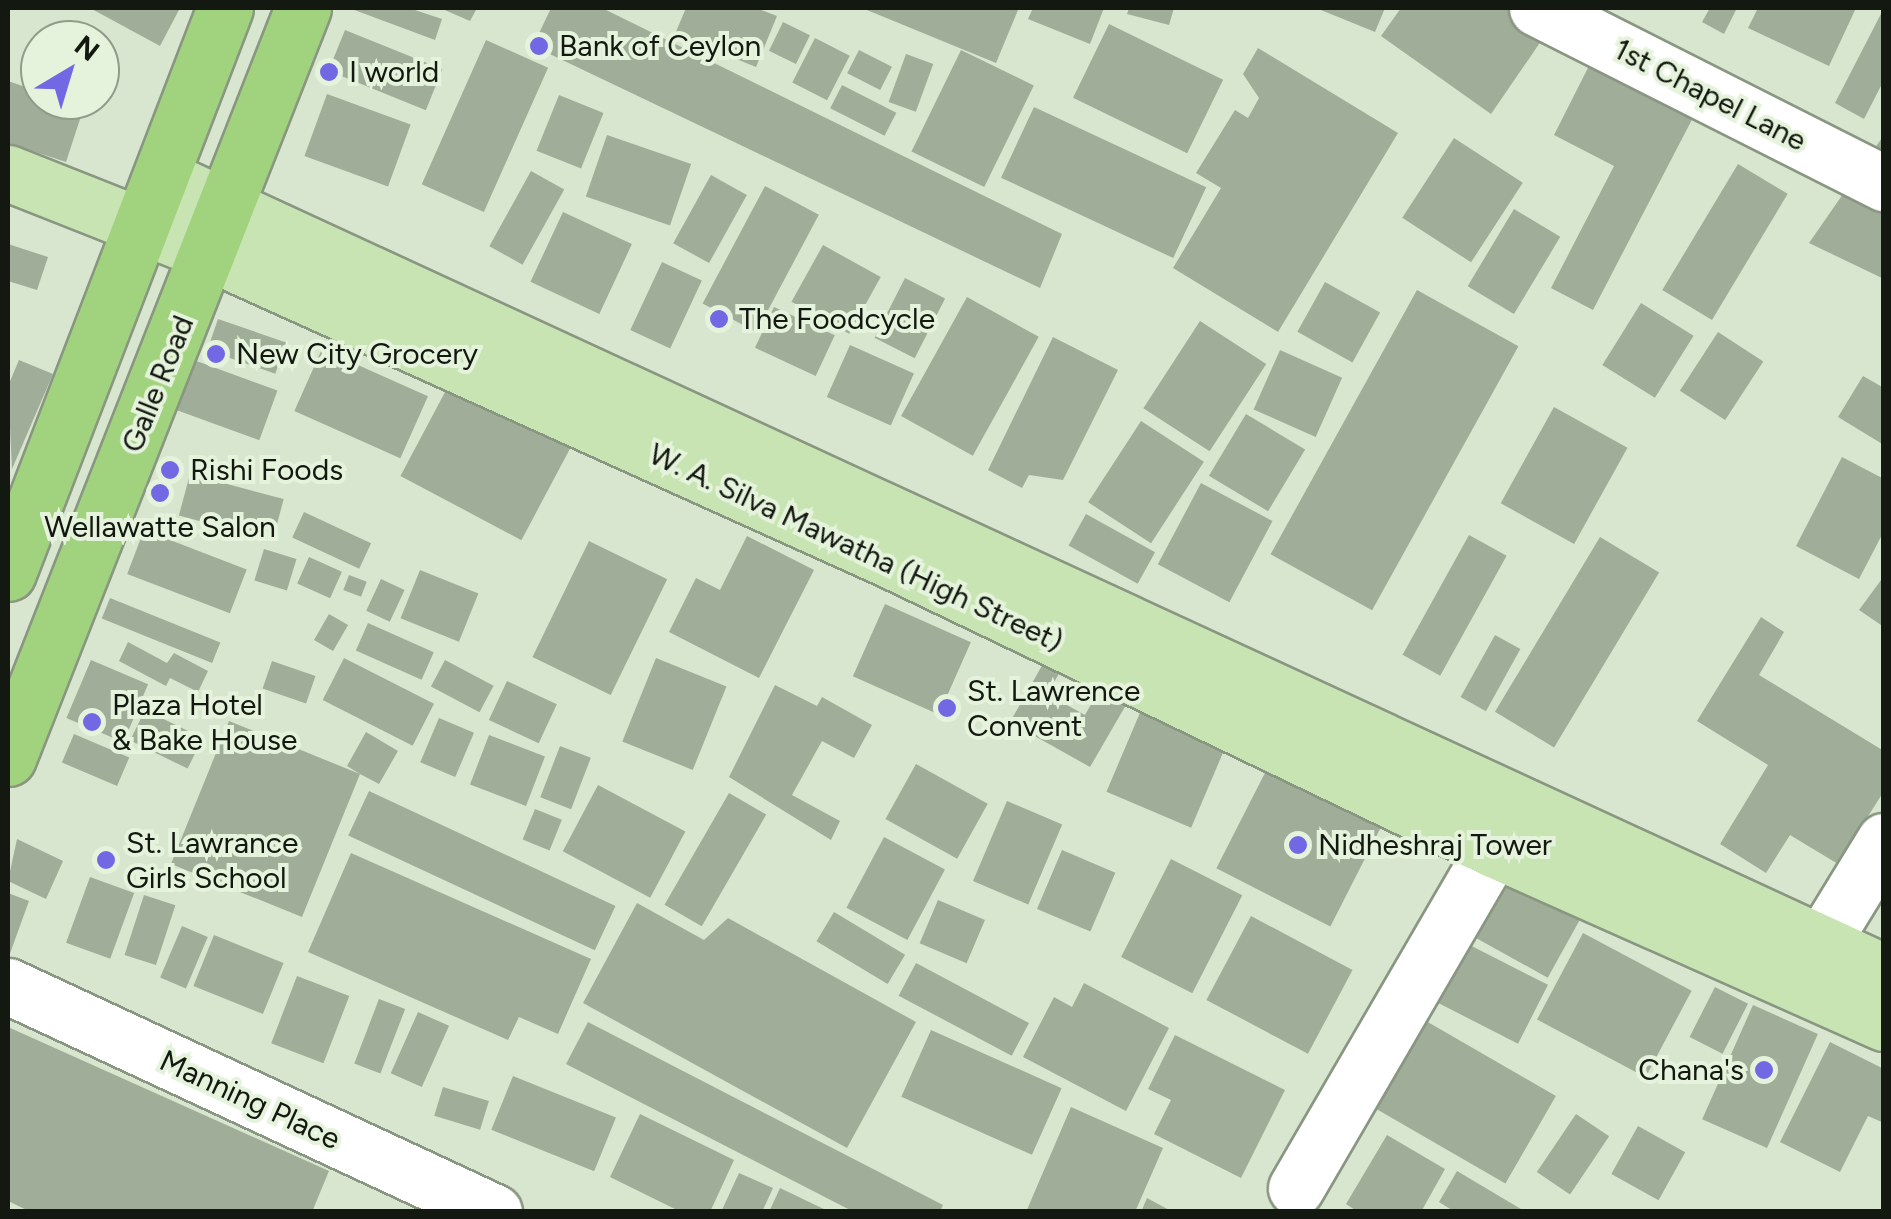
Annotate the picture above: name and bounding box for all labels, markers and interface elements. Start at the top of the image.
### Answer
north arrow [20,20,120,120]
text: N [68,28,106,68]
place label: Bank of Ceylon [559,28,761,64]
street label: 1st Chapel Lane [1608,31,1812,159]
marker: Bank of Ceylon [528,35,550,57]
place label: I world [349,54,439,90]
marker: I world [318,61,340,83]
place label: The Foodcycle [739,301,935,337]
marker: The Foodcycle [708,308,730,330]
street label: Galle Road [114,310,202,458]
place label: New City Grocery [236,336,478,372]
marker: New City Grocery [205,343,227,365]
street label: W. A. Silva Mawatha (High Street) [643,436,1069,660]
place label: Rishi Foods [190,452,343,488]
marker: Rishi Foods [159,459,181,481]
marker: Wellawatte Salon [149,482,171,504]
place label: Wellawatte Salon [44,509,276,545]
place label: St. Lawrence Convent [967,673,1140,744]
place label: Plaza Hotel & Bake House [112,687,297,758]
marker: St. Lawrence Convent [936,697,958,719]
marker: Plaza Hotel & Bake House [81,711,103,733]
place label: St. Lawrance Girls School [126,825,298,896]
place label: Nidheshraj Tower [1318,827,1552,863]
marker: Nidheshraj Tower [1287,834,1309,856]
marker: St. Lawrance Girls School [95,849,117,871]
street label: Manning Place [154,1043,346,1157]
place label: Chana's [1638,1052,1744,1088]
marker: Chana's [1753,1059,1775,1081]

